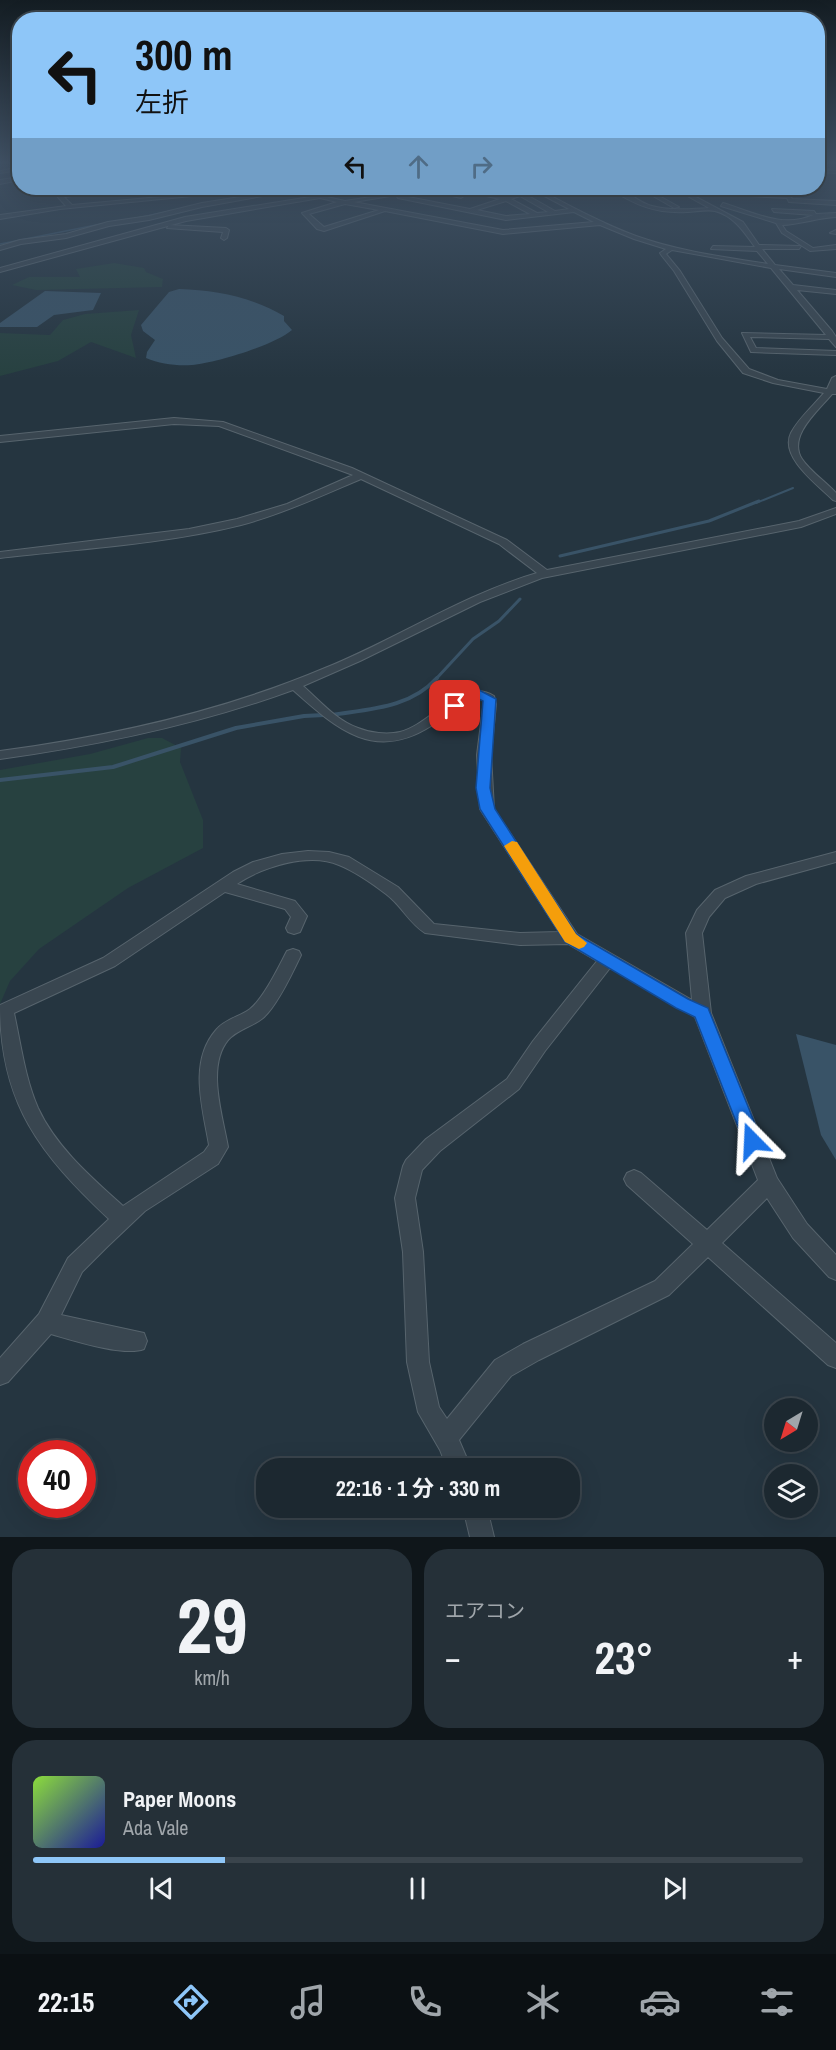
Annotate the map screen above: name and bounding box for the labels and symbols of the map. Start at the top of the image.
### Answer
pin [429,680,480,731]
position arrow [720,1109,784,1173]
north arrow [764,1398,818,1452]
speed limit sign: 40 [18,1440,96,1518]

